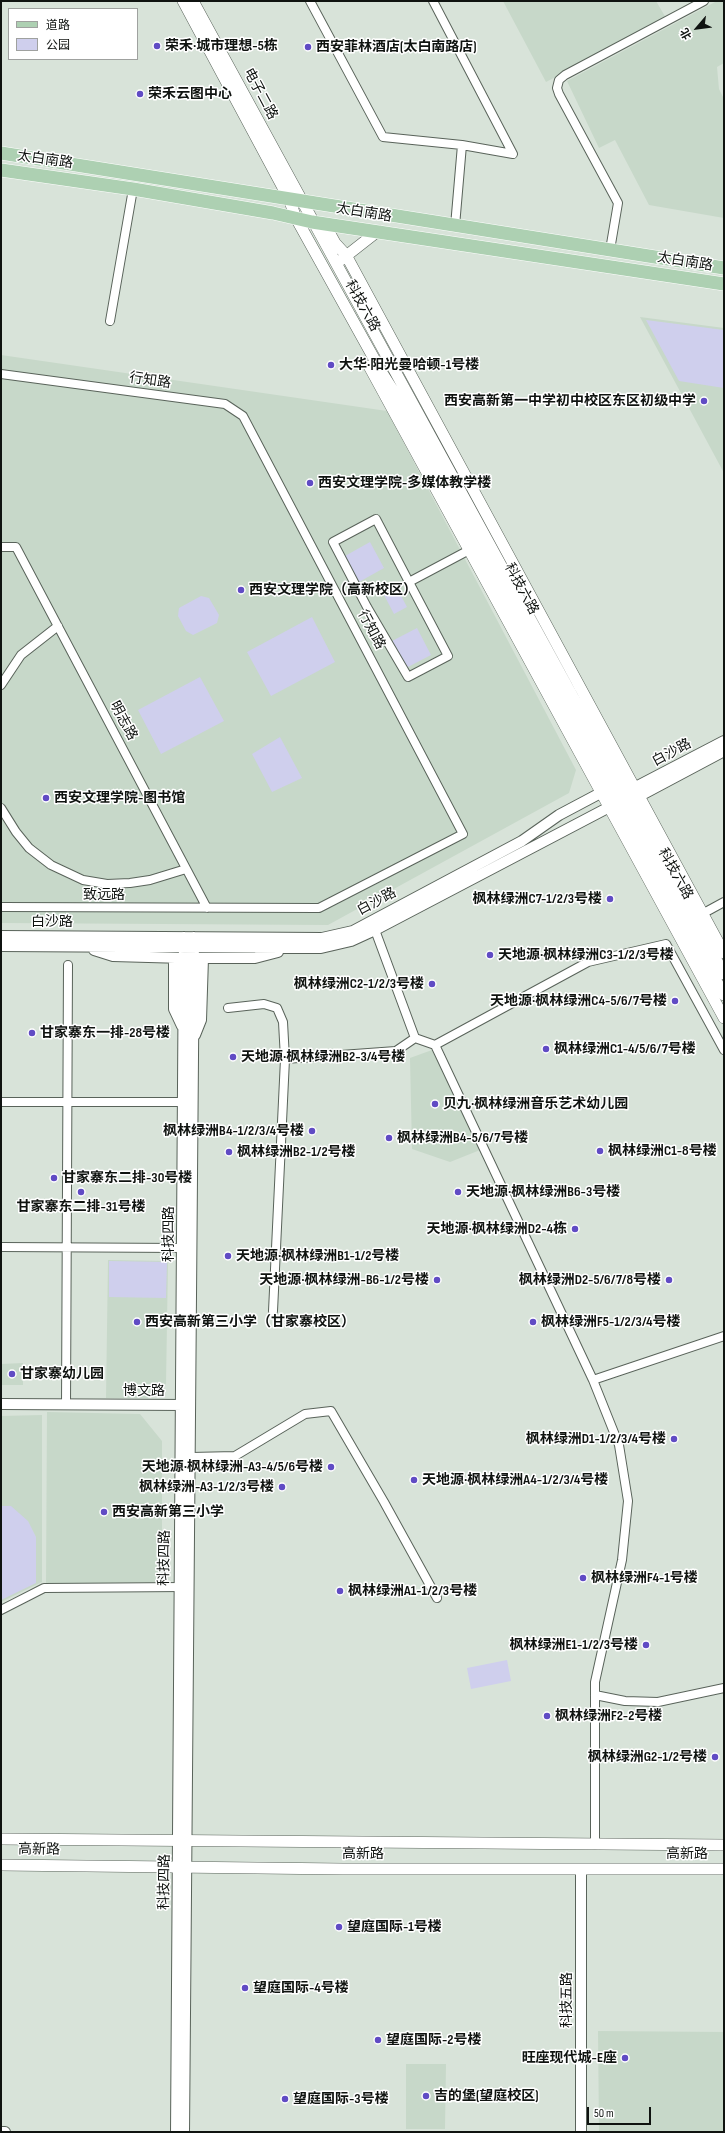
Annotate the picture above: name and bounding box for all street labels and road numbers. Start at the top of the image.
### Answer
street label: 电子二路 [239,65,281,123]
street label: 太白南路 [16,148,74,172]
street label: 太白南路 [335,200,393,226]
street label: 太白南路 [656,249,714,275]
street label: 科技六路 [341,277,383,335]
street label: 行知路 [128,370,172,392]
street label: 科技六路 [500,560,542,618]
street label: 行知路 [354,608,388,652]
street label: 明志路 [106,699,140,743]
street label: 白沙路 [650,736,694,770]
street label: 科技六路 [654,845,696,903]
street label: 白沙路 [355,885,399,919]
street label: 致远路 [83,887,125,903]
street label: 白沙路 [31,914,73,930]
street label: 科技四路 [161,1206,177,1262]
street label: 博文路 [123,1383,165,1399]
street label: 科技四路 [156,1530,174,1586]
street label: 高新路 [18,1841,60,1859]
street label: 高新路 [342,1846,384,1862]
street label: 高新路 [666,1846,708,1862]
street label: 科技四路 [156,1854,174,1910]
street label: 科技五路 [559,1972,575,2028]

